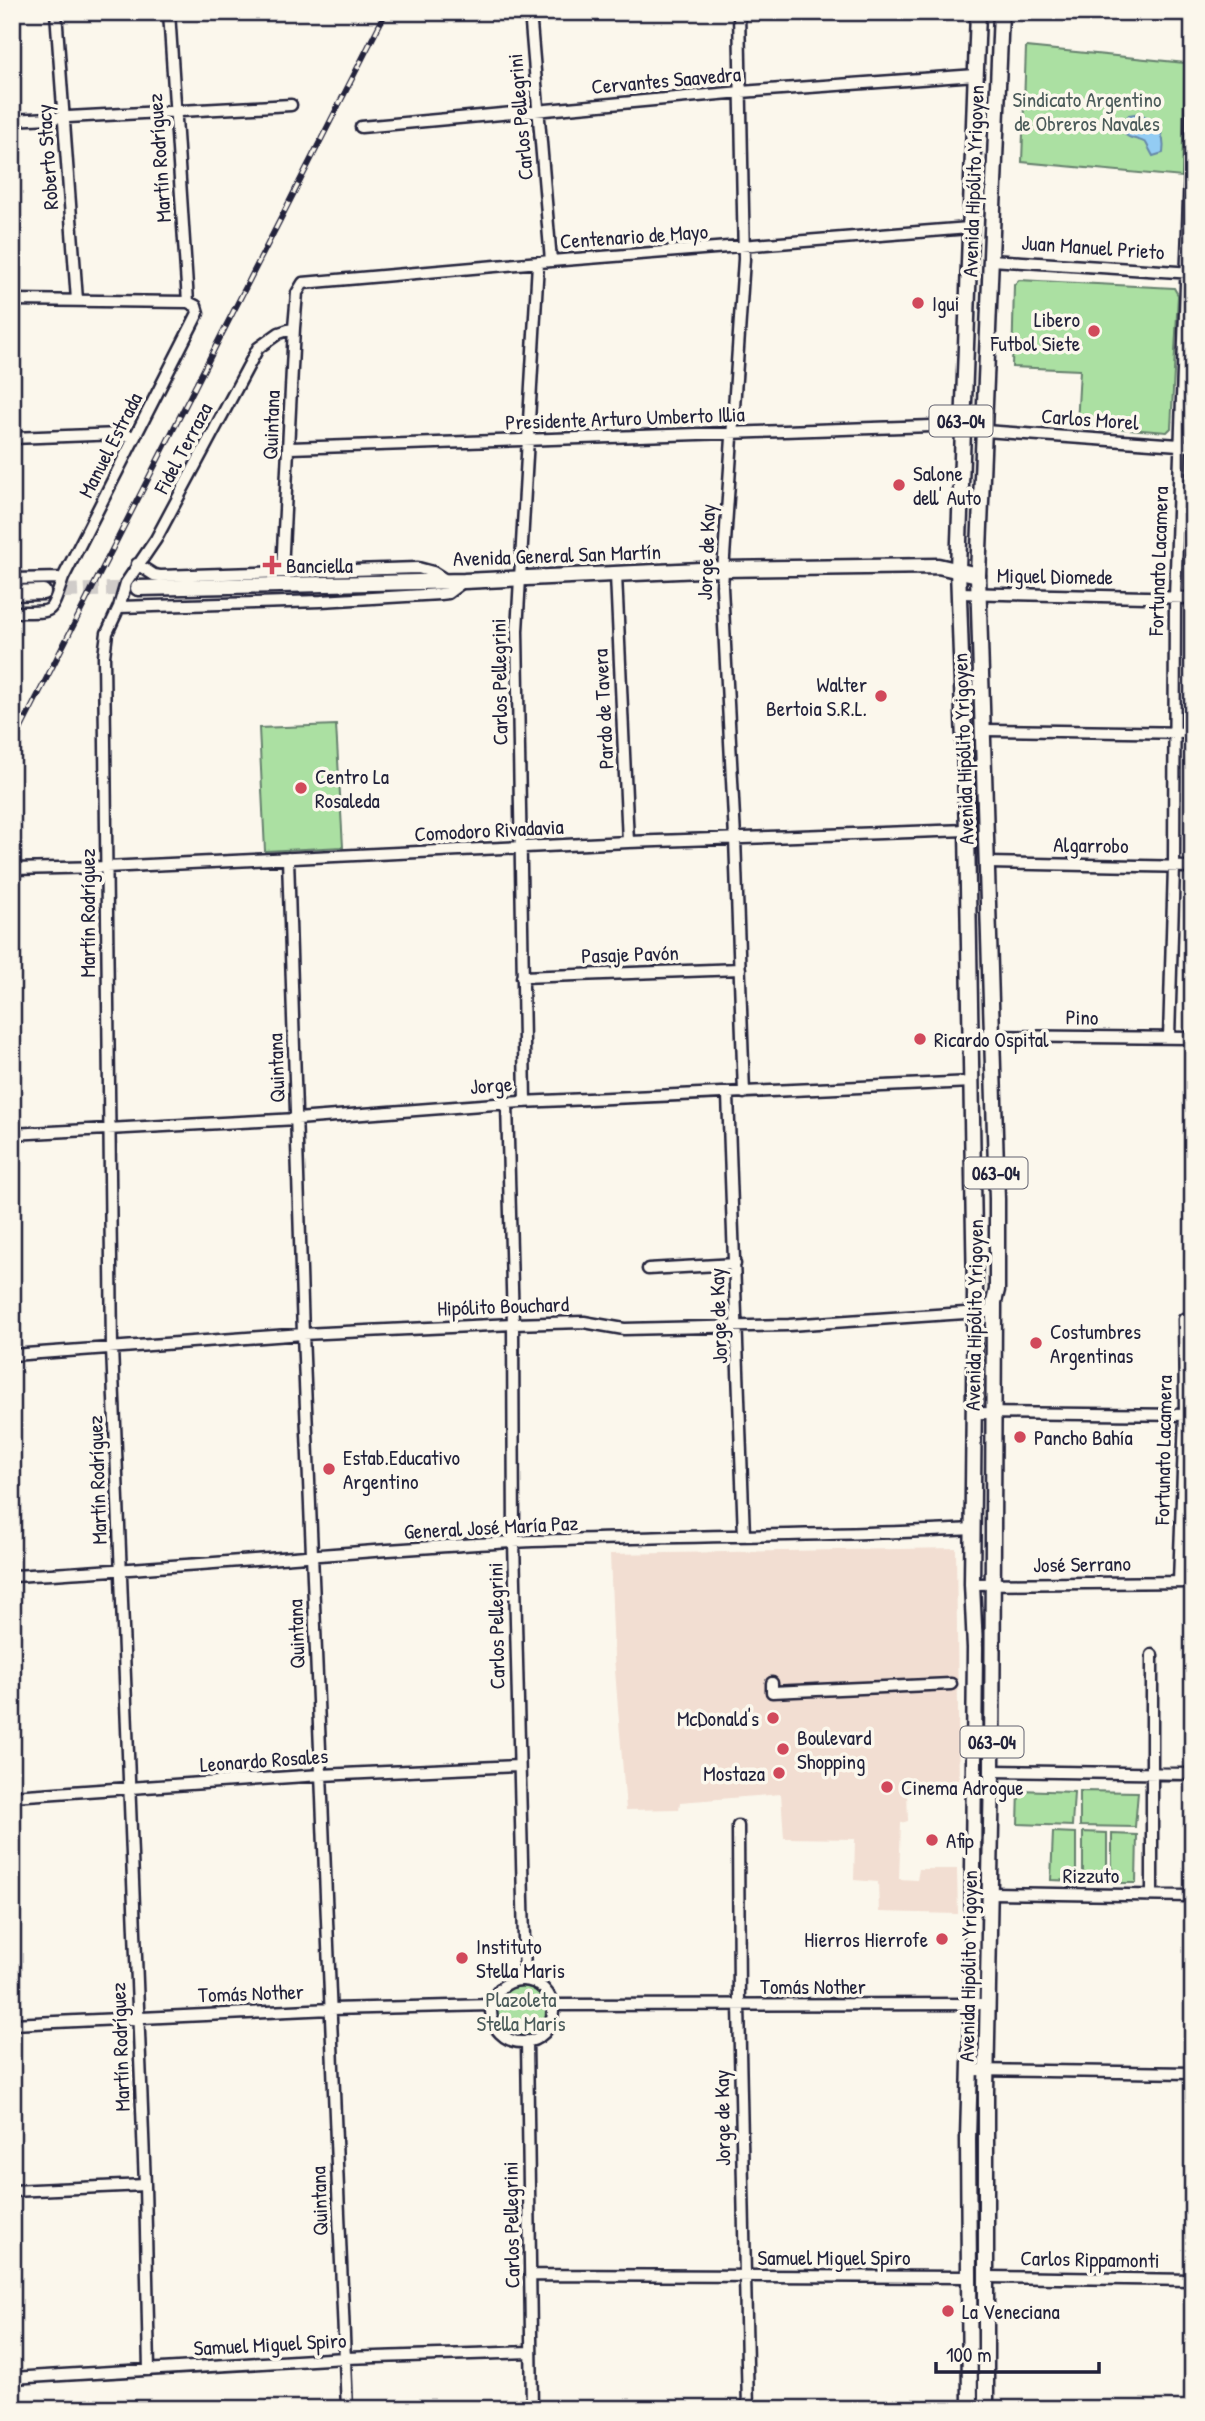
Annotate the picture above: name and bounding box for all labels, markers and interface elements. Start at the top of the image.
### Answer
street label: Carlos Pellegrini [500,52,540,182]
street label: Cervantes Saavedra [590,59,742,101]
street label: Avenida Hipólito Yrigoyen [955,85,991,277]
park label: Sindicato Argentino de Obreros Navales [1012,85,1162,138]
street label: Martín Rodríguez [140,93,178,223]
street label: Roberto Stacy [29,103,65,211]
street label: Centenario de Mayo [559,216,709,256]
street label: Juan Manuel Prieto [1021,228,1165,266]
place label: Igui [932,289,959,318]
marker: Igui [910,295,926,311]
place label: Libero Futbol Siete [990,305,1080,358]
marker: Libero Futbol Siete [1086,323,1102,339]
street label: Manuel Estrada [71,387,149,503]
street label: Quintana [255,390,287,460]
street label: Fidel Terraza [146,397,219,500]
street label: Presidente Arturo Umberto Illia [505,399,745,437]
street label: Carlos Morel [1040,401,1140,437]
road number: 063-04 [930,406,992,436]
place label: Salone dell' Auto [913,459,981,512]
marker: Salone dell' Auto [891,477,907,493]
street label: Fortunato Lacamera [1141,486,1175,637]
street label: Jorge de Kay [690,503,722,601]
street label: Avenida General San Martín [453,537,661,573]
place label: Banciella [286,551,353,580]
marker: Banciella [264,557,280,573]
street label: Miguel Diomede [997,560,1113,592]
street label: Carlos Pellegrini [483,618,515,746]
street label: Pardo de Tavera [585,648,621,770]
street label: Avenida Hipólito Yrigoyen [945,653,981,845]
place label: Walter Bertoia S.R.L. [766,670,867,723]
marker: Walter Bertoia S.R.L. [873,688,889,704]
place label: Centro La Rosaleda [315,762,389,815]
marker: Centro La Rosaleda [293,780,309,796]
street label: Comodoro Rivadavia [414,812,564,848]
street label: Algarrobo [1053,830,1129,860]
street label: Martín Rodríguez [73,848,102,978]
street label: Pasaje Pavón [581,938,679,970]
street label: Pino [1065,1002,1099,1032]
place label: Ricardo Ospital [934,1025,1049,1054]
marker: Ricardo Ospital [912,1031,928,1047]
street label: Quintana [260,1033,292,1103]
street label: Jorge [469,1069,513,1101]
road number: 063-04 [964,1158,1028,1189]
street label: Avenida Hipólito Yrigoyen [958,1219,990,1411]
street label: Jorge de Kay [702,1267,734,1365]
street label: Hipólito Bouchard [437,1289,569,1323]
place label: Costumbres Argentinas [1050,1317,1141,1370]
marker: Costumbres Argentinas [1028,1335,1044,1351]
street label: Fortunato Lacamera [1147,1375,1179,1526]
street label: Martín Rodríguez [80,1415,114,1545]
place label: Pancho Bahía [1034,1423,1133,1452]
marker: Pancho Bahía [1012,1429,1028,1445]
place label: Estab.Educativo Argentino [343,1443,460,1496]
marker: Estab.Educativo Argentino [321,1461,337,1477]
street label: General José María Paz [403,1508,579,1546]
street label: José Serrano [1033,1549,1131,1579]
street label: Carlos Pellegrini [480,1562,512,1690]
street label: Quintana [280,1599,312,1669]
place label: McDonald's [677,1704,759,1733]
marker: McDonald's [765,1710,781,1726]
place label: Boulevard Shopping [797,1723,871,1776]
road number: 063-04 [960,1726,1024,1758]
street label: Leonardo Rosales [199,1741,329,1779]
marker: Boulevard Shopping [775,1741,791,1757]
place label: Mostaza [703,1759,765,1788]
marker: Mostaza [771,1765,787,1781]
place label: Cinema Adrogue [901,1773,1024,1802]
marker: Cinema Adrogue [879,1779,895,1795]
place label: Afip [946,1826,974,1855]
marker: Afip [924,1832,940,1848]
street label: Rizzuto [1063,1861,1119,1890]
street label: Avenida Hipólito Yrigoyen [952,1870,984,2062]
place label: Hierros Hierrofe [804,1925,928,1954]
marker: Hierros Hierrofe [934,1931,950,1947]
place label: Instituto Stella Maris [476,1932,565,1985]
marker: Instituto Stella Maris [454,1950,470,1966]
street label: Tomás Nother [760,1972,866,2001]
street label: Tomás Nother [198,1977,304,2009]
street label: Martín Rodríguez [103,1982,137,2112]
park label: Plazoleta Stella Maris [477,1985,565,2038]
street label: Jorge de Kay [707,2069,737,2166]
street label: Carlos Pellegrini [495,2161,527,2289]
street label: Quintana [303,2166,335,2236]
street label: Samuel Miguel Spiro [758,2243,910,2272]
street label: Carlos Rippamonti [1020,2243,1160,2275]
place label: La Veneciana [962,2297,1060,2326]
marker: La Veneciana [940,2303,956,2319]
street label: Samuel Miguel Spiro [193,2326,347,2362]
scale bar [936,2330,1098,2374]
text: 100 m [946,2340,992,2369]

